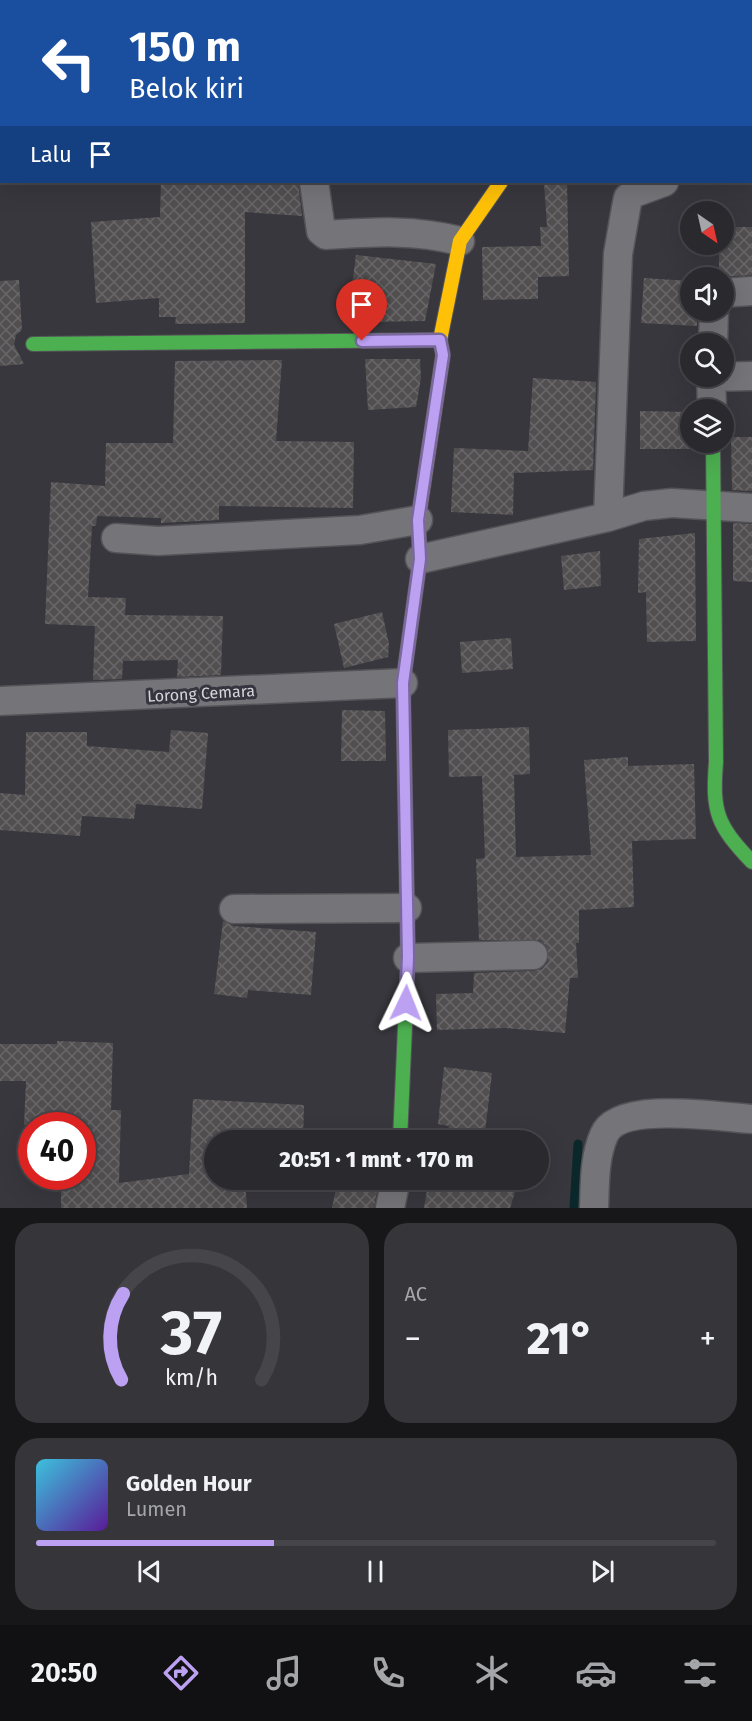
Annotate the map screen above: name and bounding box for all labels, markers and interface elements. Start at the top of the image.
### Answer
text: 150 m [129,22,241,72]
icon: left [30,24,108,102]
text: Belok kiri [129,73,244,105]
icon: arrive [84,138,117,171]
text: Lalu [30,141,72,168]
north arrow [680,201,734,255]
map controls [680,201,734,453]
button: sound [680,267,734,321]
pin [336,279,387,341]
icon: arrive [345,288,378,321]
button: search [680,333,734,387]
button: layers [680,399,734,453]
street label: Lorong Cemara [147,681,255,706]
position arrow [374,971,438,1035]
speed limit sign: 40 [18,1112,96,1190]
text: 20:51 · 1 mnt · 170 m [279,1146,474,1173]
text: AC [405,1282,427,1306]
text: 37 [160,1296,222,1371]
text: 21° [527,1312,594,1366]
text: − [405,1319,421,1359]
text: + [700,1319,716,1359]
text: km/h [165,1365,218,1391]
text: Golden Hour [126,1470,252,1497]
text: Lumen [126,1497,187,1521]
icon: previous [133,1555,166,1588]
icon: pause [359,1555,392,1588]
icon: next [586,1555,619,1588]
icon: directions [160,1652,202,1694]
icon: music [263,1652,305,1694]
icon: phone [367,1652,409,1694]
icon: climate [471,1652,513,1694]
icon: car [575,1652,617,1694]
icon: filters [679,1652,721,1694]
text: 20:50 [31,1657,98,1689]

